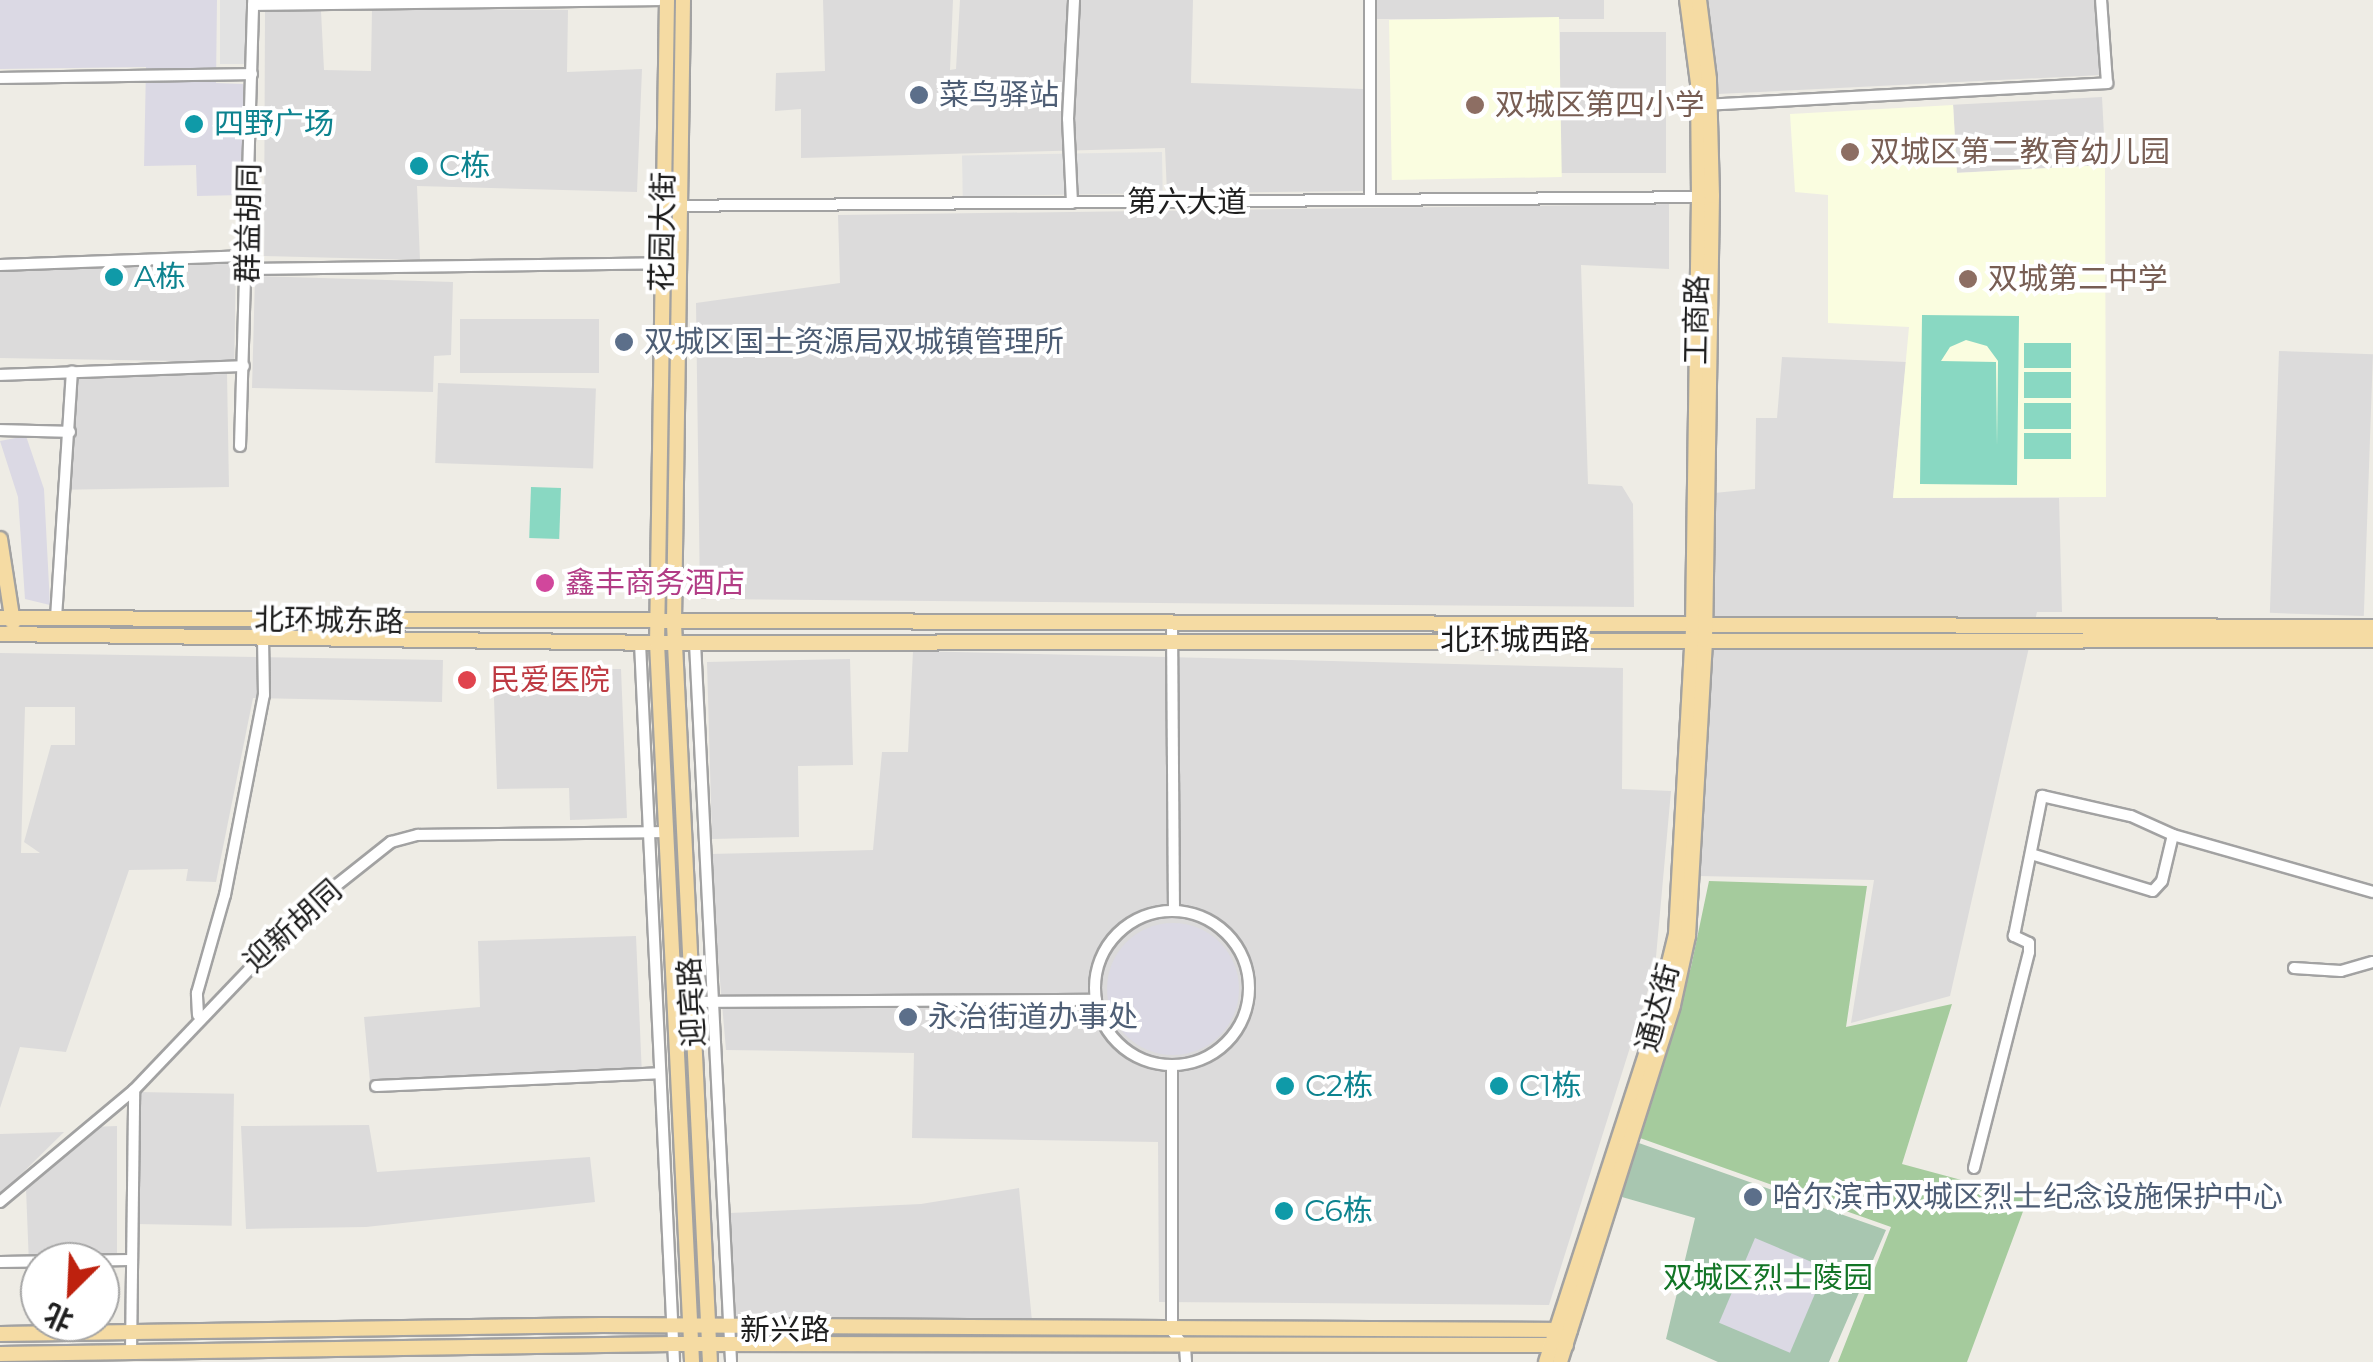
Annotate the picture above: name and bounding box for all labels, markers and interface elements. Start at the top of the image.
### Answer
place label: 菜鸟驿站 [939,77,1059,113]
marker: 菜鸟驿站 [908,84,930,106]
place label: 双城区第四小学 [1495,87,1705,123]
marker: 双城区第四小学 [1464,94,1486,116]
place label: 四野广场 [214,106,334,142]
marker: 四野广场 [183,113,205,135]
place label: 双城区第二教育幼儿园 [1870,134,2170,170]
marker: 双城区第二教育幼儿园 [1839,141,1861,163]
place label: C栋 [439,148,490,184]
marker: C栋 [408,155,430,177]
street label: 群益胡同 [230,163,268,283]
street label: 花园大街 [644,172,682,292]
street label: 第六大道 [1127,184,1247,220]
place label: A栋 [134,259,186,295]
place label: 双城第二中学 [1988,261,2168,297]
marker: A栋 [103,266,125,288]
marker: 双城第二中学 [1957,268,1979,290]
street label: 工商路 [1678,275,1716,365]
place label: 双城区国土资源局双城镇管理所 [644,324,1064,360]
marker: 双城区国土资源局双城镇管理所 [613,331,635,353]
place label: 鑫丰商务酒店 [565,565,745,601]
marker: 鑫丰商务酒店 [534,572,556,594]
street label: 北环城东路 [254,602,404,640]
street label: 北环城西路 [1440,622,1590,658]
place label: 民爱医院 [490,662,610,698]
marker: 民爱医院 [454,667,480,693]
street label: 迎新胡同 [236,872,350,980]
street label: 迎宾路 [672,956,712,1048]
street label: 通达街 [1629,960,1687,1056]
place label: 永治街道办事处 [928,999,1138,1035]
marker: 永治街道办事处 [897,1006,919,1028]
place label: C2栋 [1305,1068,1373,1104]
place label: C1栋 [1519,1068,1581,1104]
marker: C2栋 [1274,1075,1296,1097]
marker: C1栋 [1488,1075,1510,1097]
place label: 哈尔滨市双城区烈士纪念设施保护中心 [1773,1179,2283,1215]
marker: 哈尔滨市双城区烈士纪念设施保护中心 [1742,1186,1764,1208]
place label: C6栋 [1304,1193,1373,1229]
marker: C6栋 [1273,1200,1295,1222]
north arrow [20,1242,120,1342]
park label: 双城区烈士陵园 [1663,1260,1873,1296]
text: 北 [39,1296,78,1339]
street label: 新兴路 [740,1312,830,1348]

